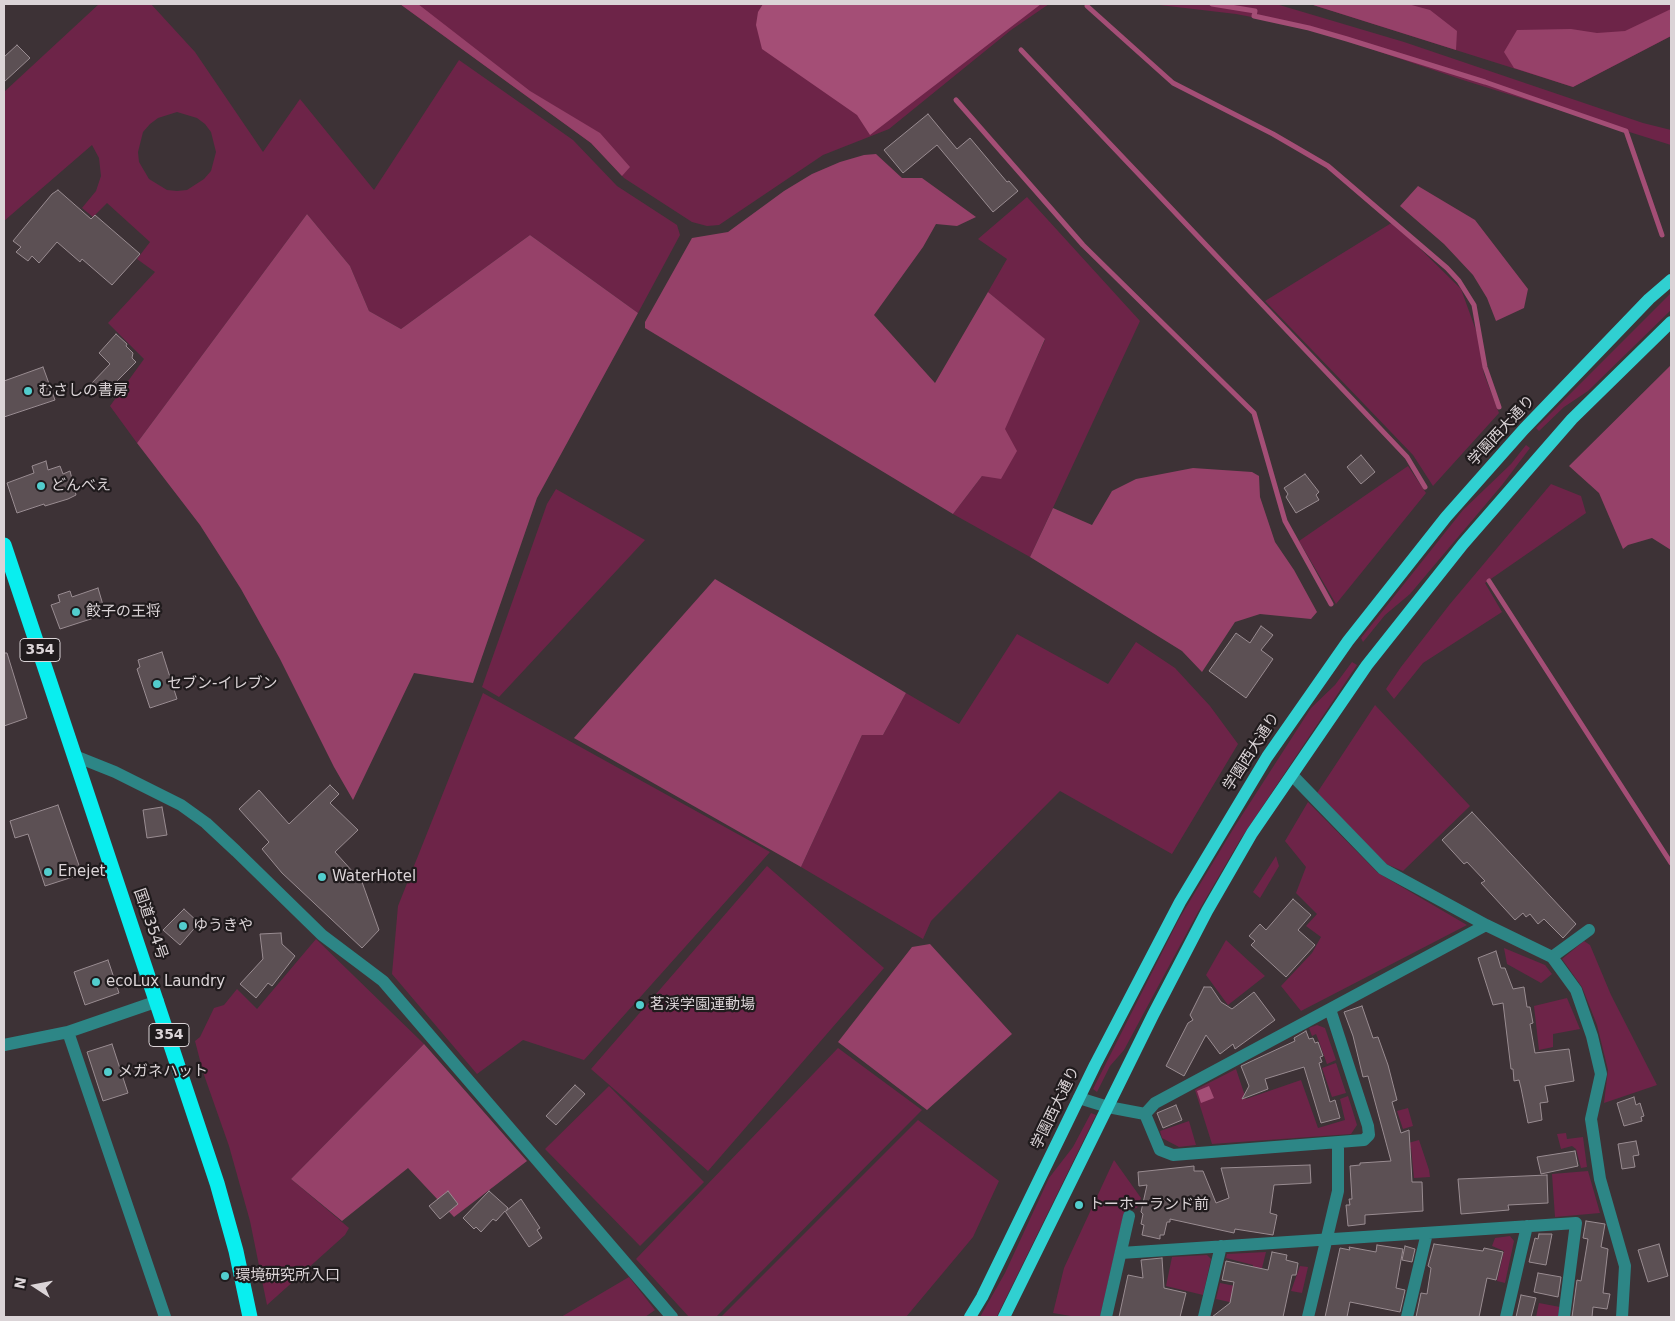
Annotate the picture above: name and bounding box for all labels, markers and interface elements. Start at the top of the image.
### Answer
place label: むさしの書房 [38,382,128,400]
marker: むさしの書房 [22,385,34,397]
street label: 学園西大通り [1465,392,1539,470]
place label: どんべえ [51,477,111,495]
marker: どんべえ [35,480,47,492]
place label: 餃子の王将 [86,603,161,621]
marker: 餃子の王将 [70,606,82,618]
road number: 354 [20,638,60,662]
place label: セブン-イレブン [167,675,277,693]
marker: セブン-イレブン [151,678,163,690]
street label: 学園西大通り [1220,709,1284,795]
place label: Enejet [58,863,105,881]
marker: Enejet [42,866,54,878]
place label: WaterHotel [332,868,416,886]
marker: WaterHotel [316,871,328,883]
street label: 国道354号 [130,886,170,962]
place label: ゆうきや [193,917,253,935]
marker: ゆうきや [177,920,189,932]
place label: ecoLux Laundry [106,973,225,991]
marker: ecoLux Laundry [90,976,102,988]
place label: 茗渓学園運動場 [650,996,755,1014]
marker: 茗渓学園運動場 [634,999,646,1011]
road number: 354 [149,1024,189,1046]
place label: メガネハット [118,1063,208,1081]
street label: 学園西大通り [1028,1064,1084,1152]
marker: メガネハット [102,1066,114,1078]
place label: トーホーランド前 [1089,1196,1209,1214]
marker: トーホーランド前 [1073,1199,1085,1211]
north arrow [10,1261,60,1311]
place label: 環境研究所入口 [235,1267,340,1285]
marker: 環境研究所入口 [219,1270,231,1282]
text: N [11,1276,29,1290]

